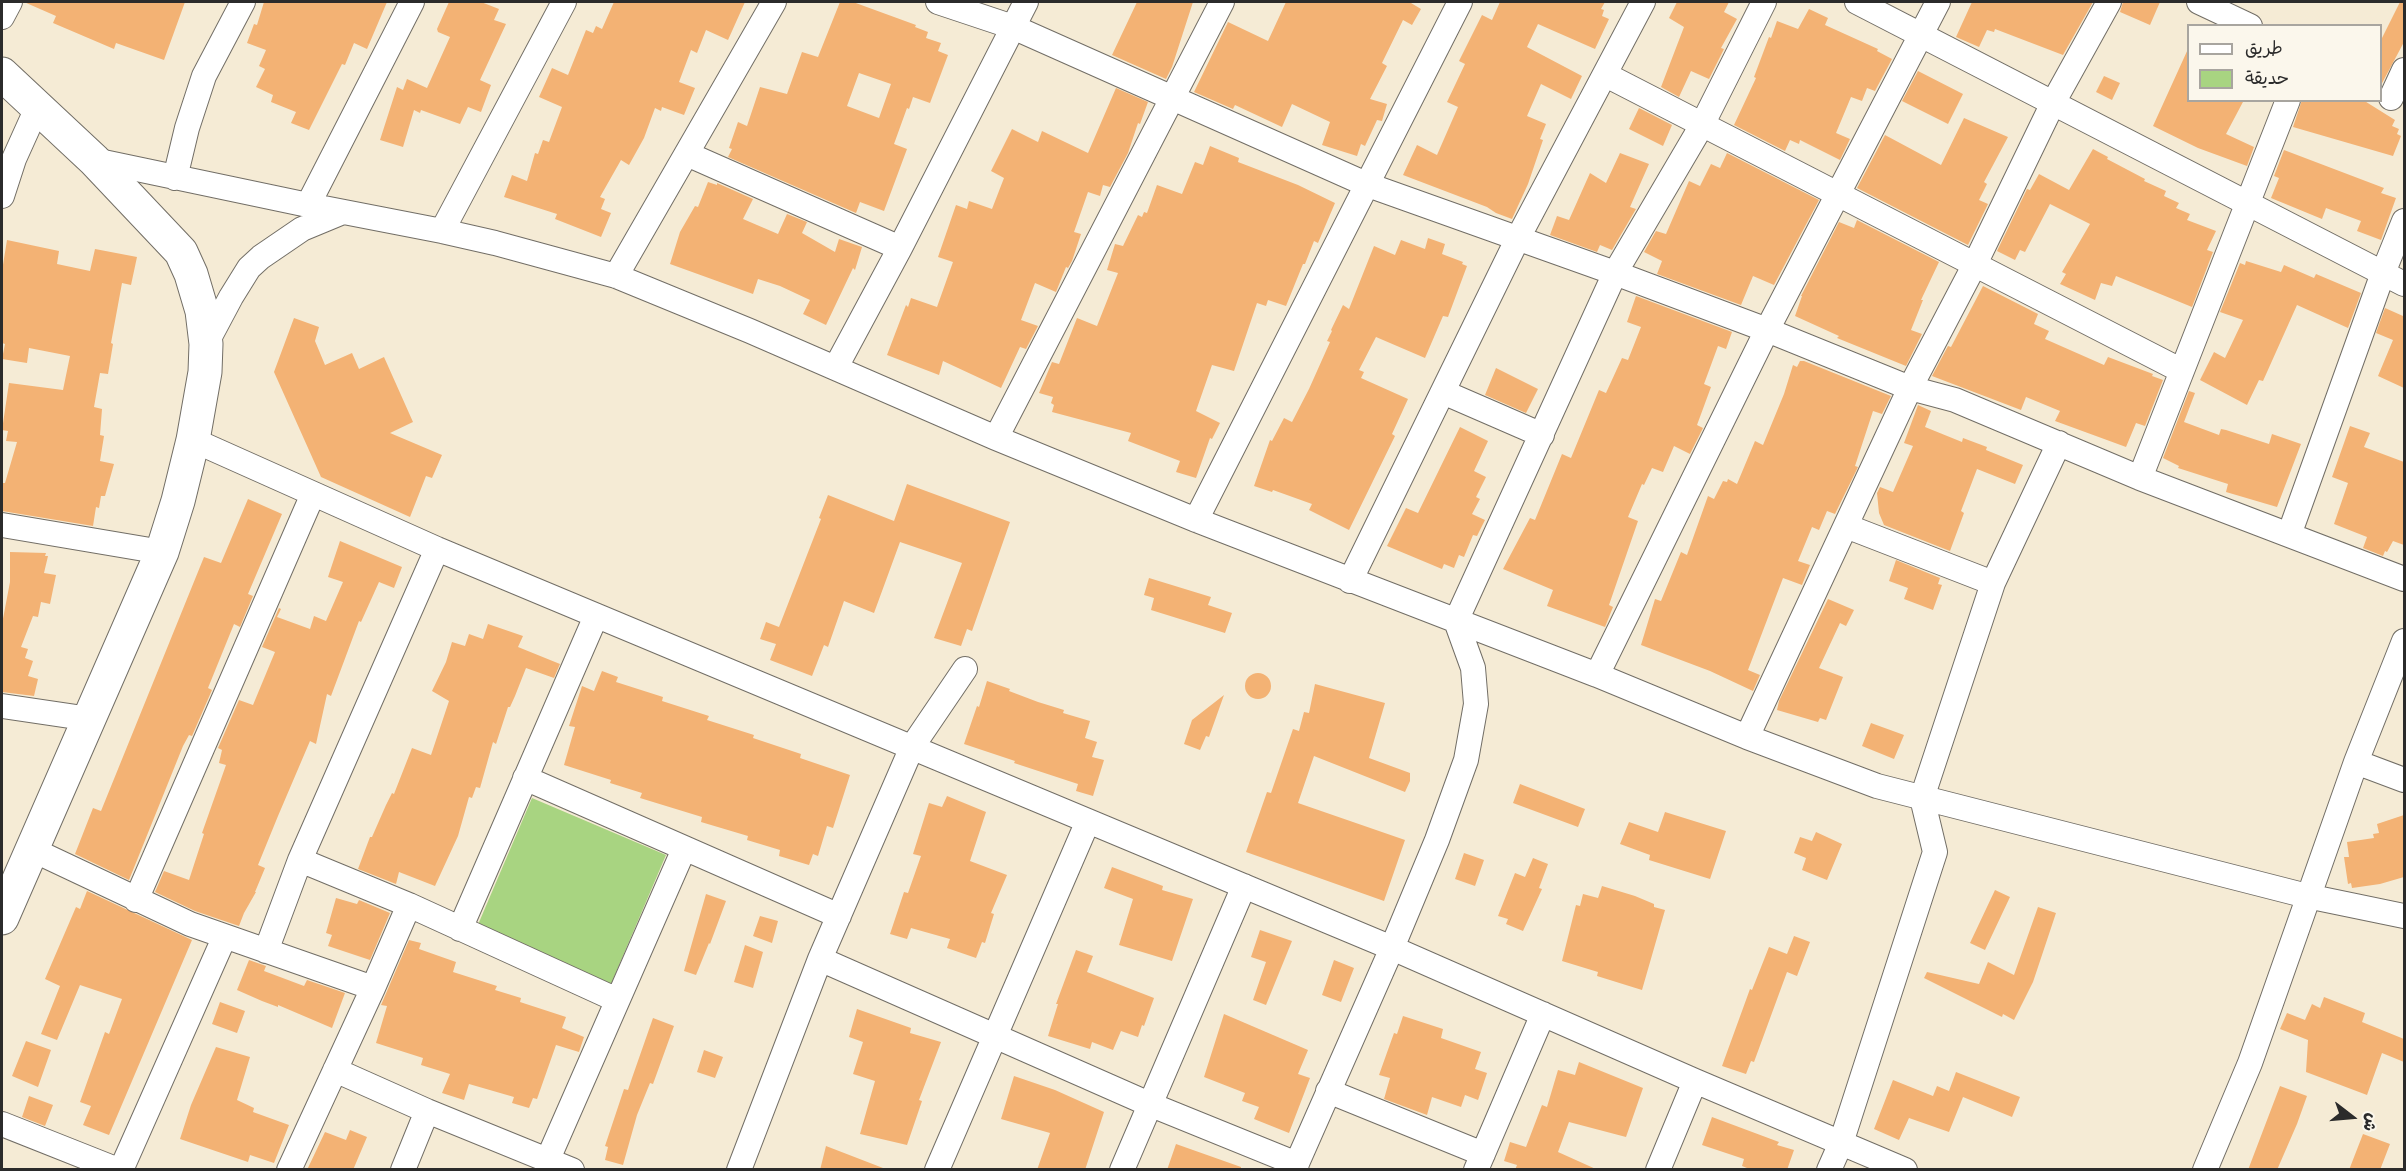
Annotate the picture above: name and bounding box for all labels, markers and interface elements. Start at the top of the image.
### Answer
legend [2187,24,2382,102]
text: طريق [2245,38,2283,59]
text: حديقة [2245,68,2289,89]
north arrow [2322,1087,2382,1147]
text: ش [2358,1111,2381,1133]

